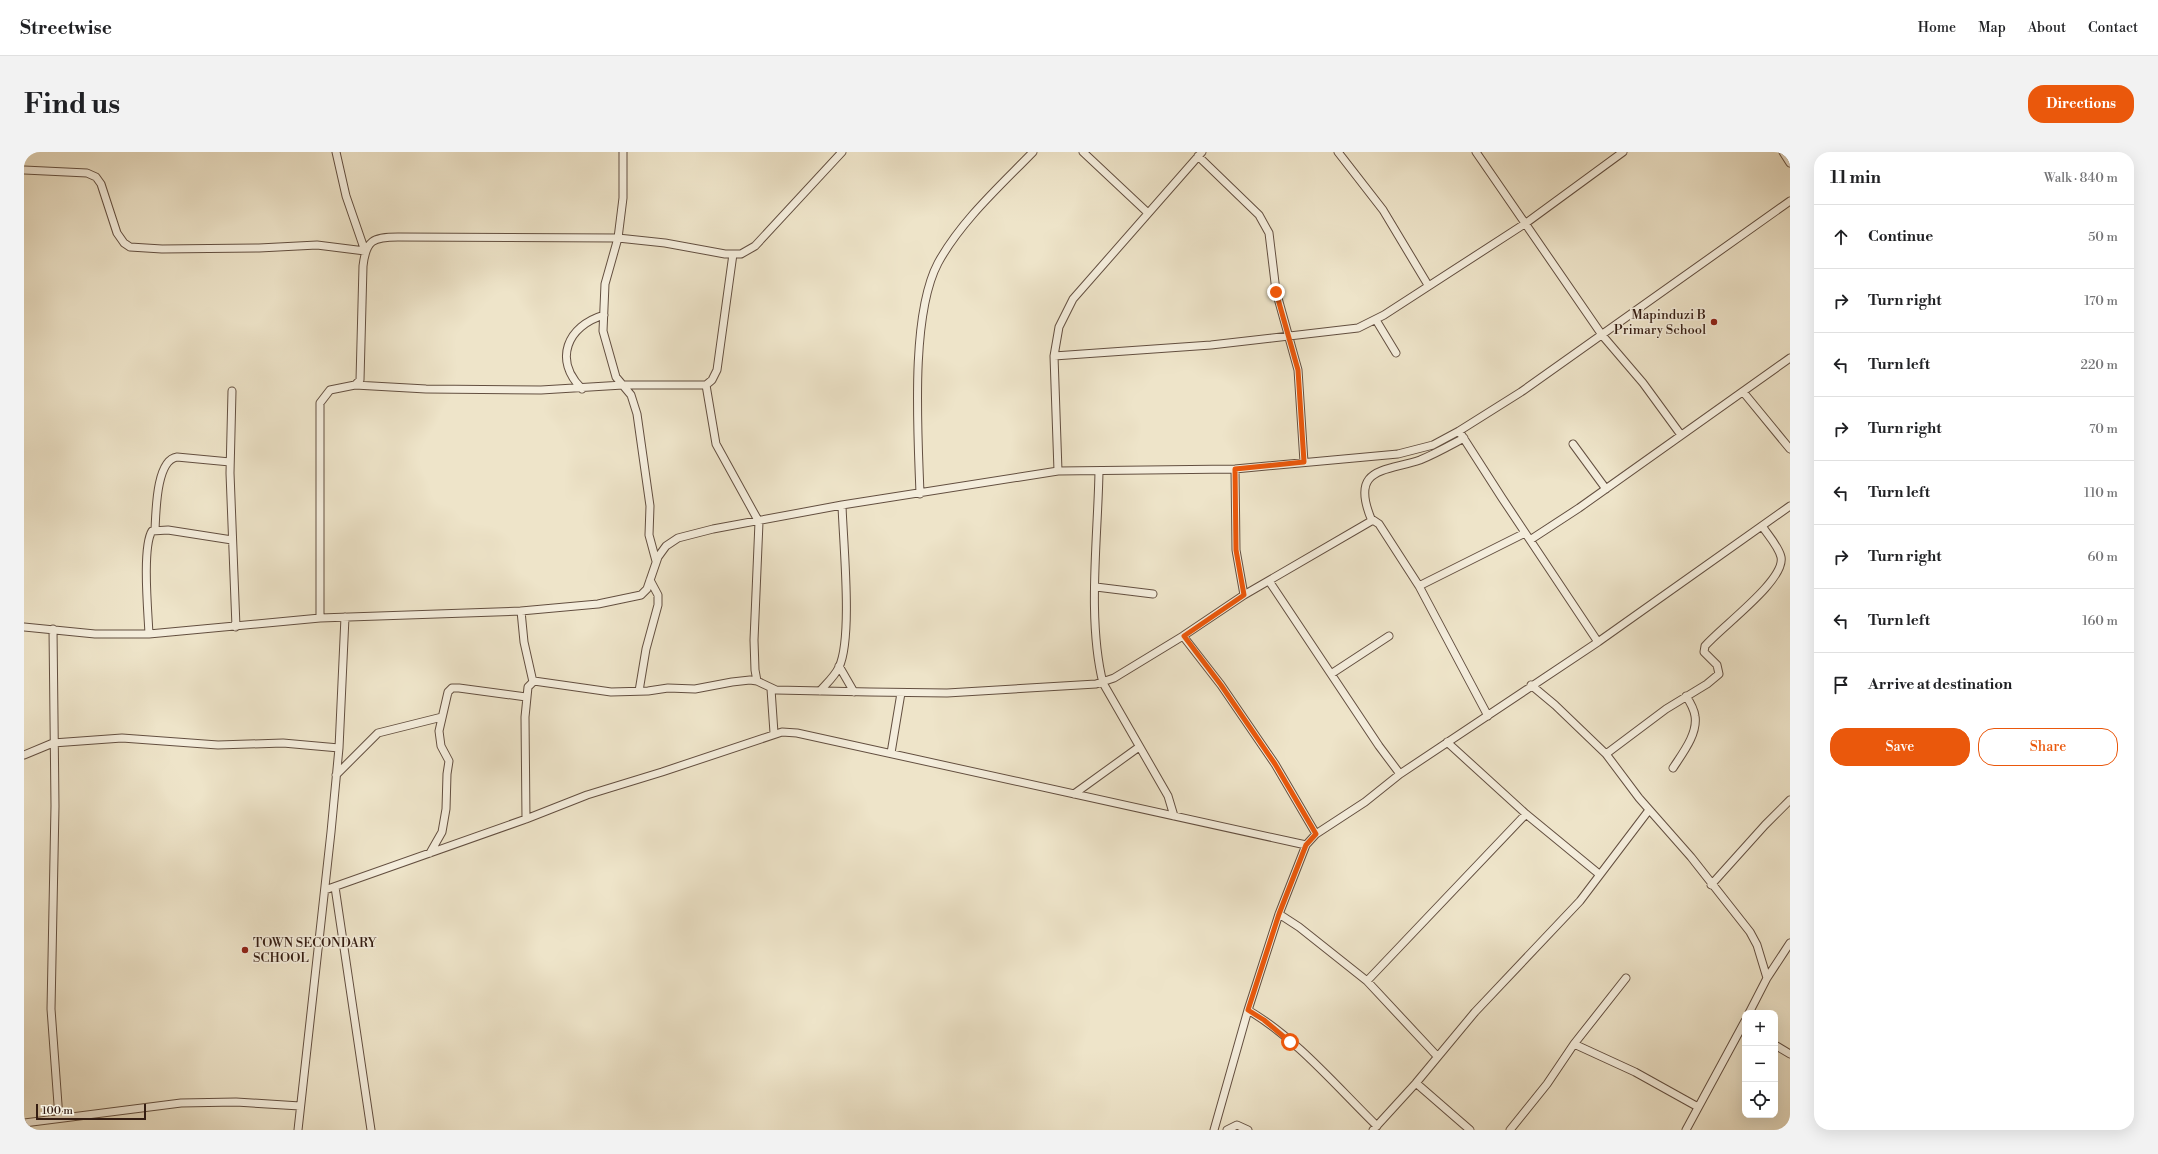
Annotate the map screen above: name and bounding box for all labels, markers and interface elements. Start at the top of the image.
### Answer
text: Streetwise [20,16,112,40]
text: Home [1918,19,1956,37]
text: Map [1978,19,2006,37]
text: About [2028,19,2066,37]
text: Contact [2088,19,2138,37]
button: Directions [2028,85,2134,123]
text: Find us [24,87,120,122]
text: 11 min [1830,167,1881,189]
text: Walk · 840 m [2044,170,2118,186]
icon: ahead [1830,226,1852,248]
text: Continue [1868,227,1933,246]
text: 50 m [2088,229,2118,245]
route end [1267,283,1285,301]
icon: right [1830,290,1852,312]
text: Turn right [1868,291,1942,310]
text: 170 m [2084,293,2118,309]
place label: Mapinduzi B Primary School [1614,307,1706,338]
marker: Mapinduzi B Primary School [1709,317,1719,327]
icon: left [1830,354,1852,376]
text: Turn left [1868,355,1930,374]
text: 220 m [2080,357,2118,373]
icon: right [1830,418,1852,440]
text: Turn right [1868,419,1942,438]
text: 70 m [2089,421,2118,437]
icon: left [1830,482,1852,504]
text: Turn left [1868,483,1930,502]
text: 110 m [2084,485,2118,501]
icon: right [1830,546,1852,568]
text: Turn right [1868,547,1942,566]
text: 60 m [2087,549,2118,565]
icon: left [1830,610,1852,632]
text: Turn left [1868,611,1930,630]
text: 160 m [2082,613,2118,629]
icon: arrive [1830,674,1852,696]
text: Arrive at destination [1868,675,2012,694]
button: Save [1830,728,1970,766]
button: Share [1978,728,2118,766]
place label: TOWN SECONDARY SCHOOL [253,935,378,966]
marker: TOWN SECONDARY SCHOOL [240,945,250,955]
map controls [1742,1010,1778,1118]
button: + [1742,1010,1778,1046]
route start [1281,1033,1299,1051]
button: − [1742,1046,1778,1082]
button: locate [1742,1082,1778,1118]
scale bar [36,1102,146,1121]
text: 100 m [42,1104,73,1118]

